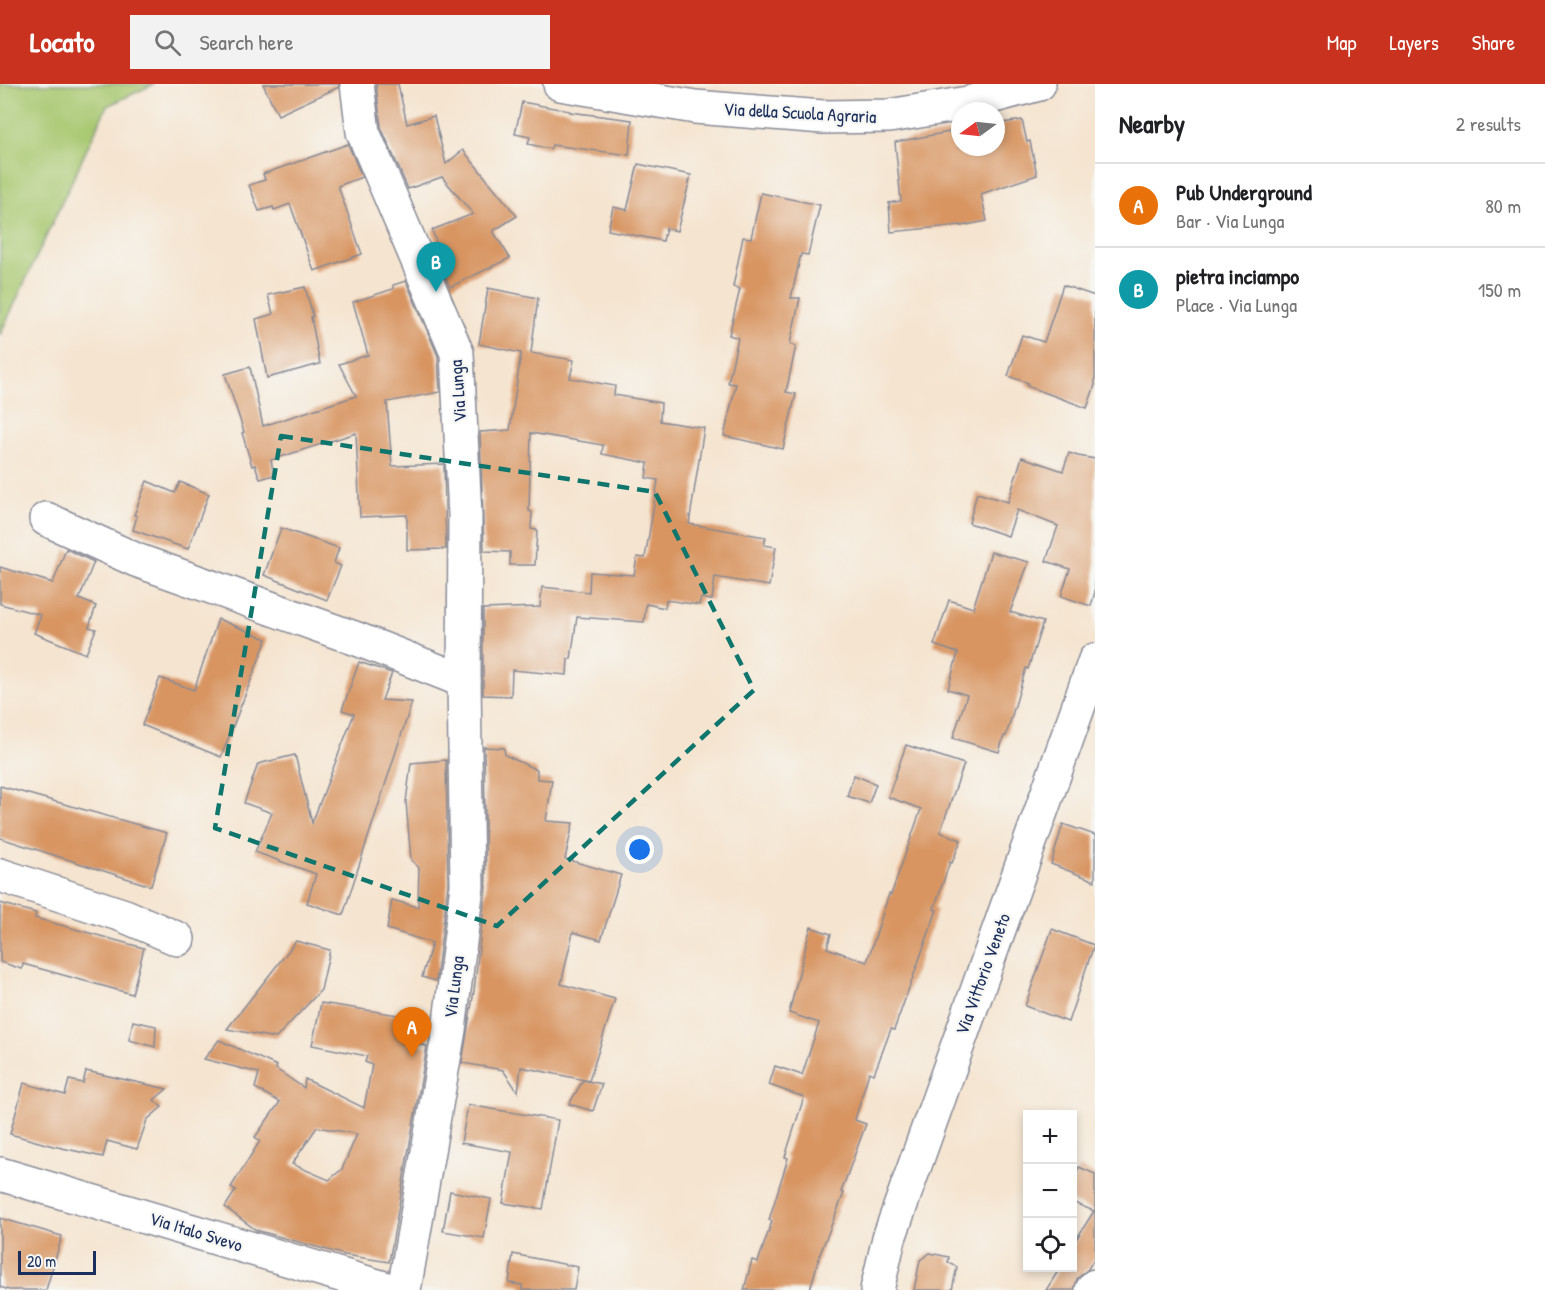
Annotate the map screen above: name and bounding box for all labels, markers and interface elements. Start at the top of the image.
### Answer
search box [130,15,550,69]
text: Locato [30,23,94,61]
icon: search [151,26,184,59]
text: Search here [199,27,293,57]
text: Map [1327,28,1356,57]
text: Layers [1389,28,1439,57]
text: Share [1472,28,1515,57]
street label: Via della Scuola Agraria [723,96,877,129]
north arrow [951,102,1005,156]
text: Nearby [1119,106,1185,141]
text: 2 results [1456,110,1521,137]
text: Pub Underground [1176,177,1312,207]
text: A [1134,192,1143,219]
text: 80 m [1485,192,1521,219]
text: Bar · Via Lunga [1176,207,1284,234]
pin: B [416,242,456,292]
text: pietra inciampo [1176,261,1299,291]
text: B [1133,276,1144,303]
text: 150 m [1478,276,1521,303]
text: Place · Via Lunga [1176,291,1297,318]
street label: Via Lunga [443,359,472,423]
your location [625,835,654,864]
street label: Via Vittorio Veneto [949,910,1016,1038]
street label: Via Lunga [437,954,470,1019]
pin: A [392,1008,432,1057]
map controls [1023,1110,1077,1272]
button: + [1023,1110,1077,1164]
button: − [1023,1164,1077,1218]
street label: Via Italo Svevo [147,1206,246,1258]
button: locate [1023,1218,1077,1272]
scale bar [18,1248,96,1276]
text: 20 m [27,1250,56,1272]

